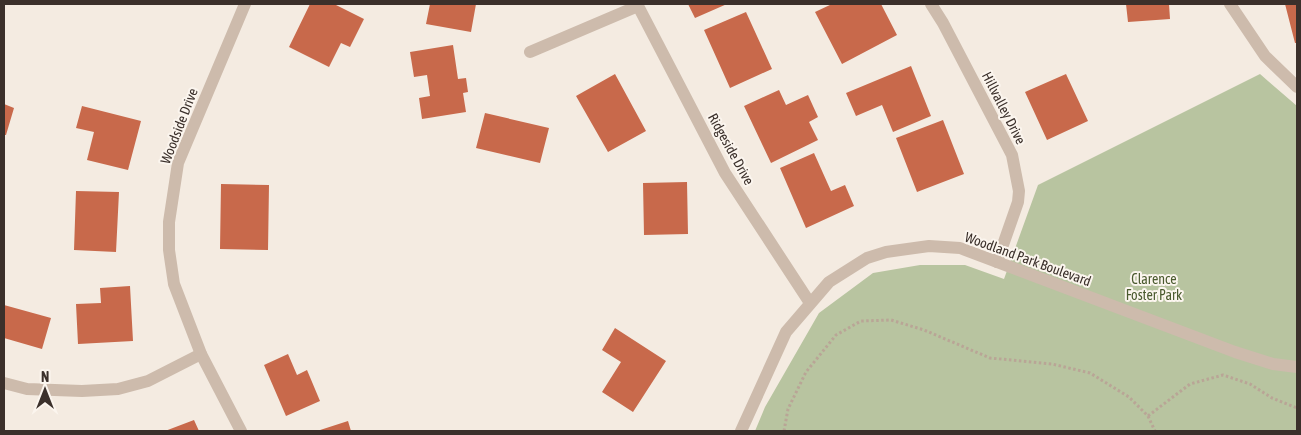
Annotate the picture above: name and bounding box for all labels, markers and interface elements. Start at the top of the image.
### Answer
street label: Hillvalley Drive [979,69,1029,147]
street label: Woodside Drive [157,86,201,166]
street label: Ridgeside Drive [705,110,757,188]
street label: Woodland Park Boulevard [963,229,1093,289]
park label: Clarence Foster Park [1126,271,1182,303]
north arrow [20,365,70,415]
text: N [41,369,49,385]

